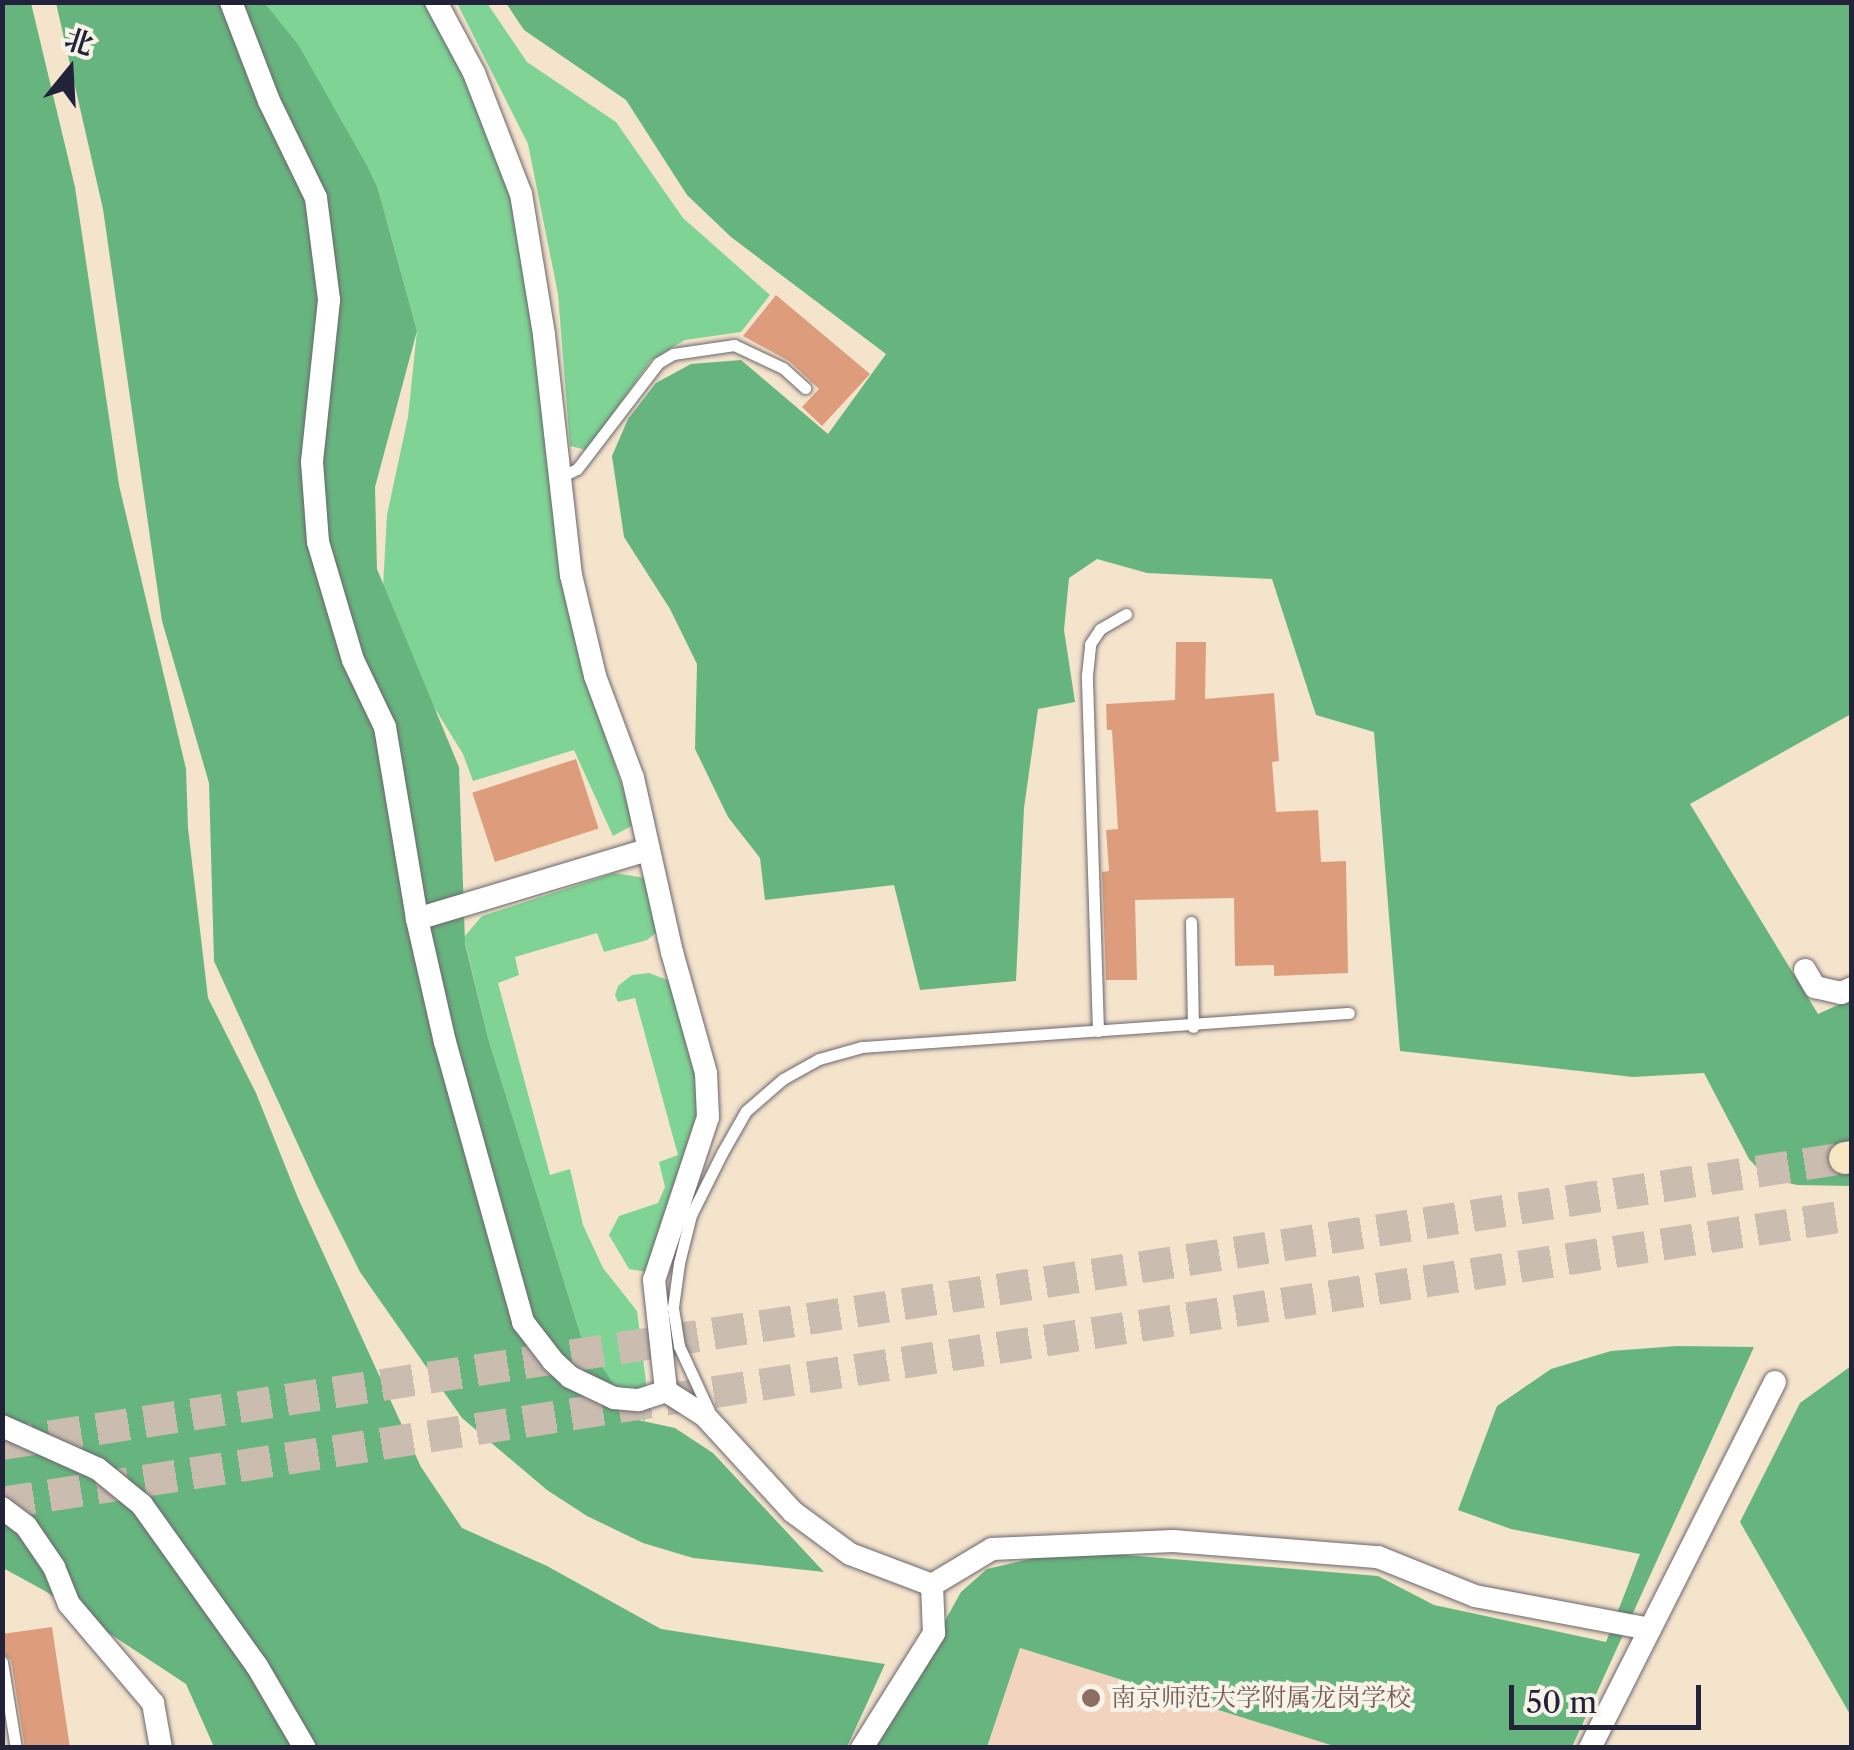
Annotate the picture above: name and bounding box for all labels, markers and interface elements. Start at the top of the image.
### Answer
north arrow [20,20,120,120]
text: 北 [61,21,98,62]
scale bar [1514,1665,1706,1727]
place label: 南京师范大学附属龙岗学校 [1111,1683,1411,1713]
text: 50 m [1526,1684,1597,1721]
marker: 南京师范大学附属龙岗学校 [1080,1687,1102,1709]

